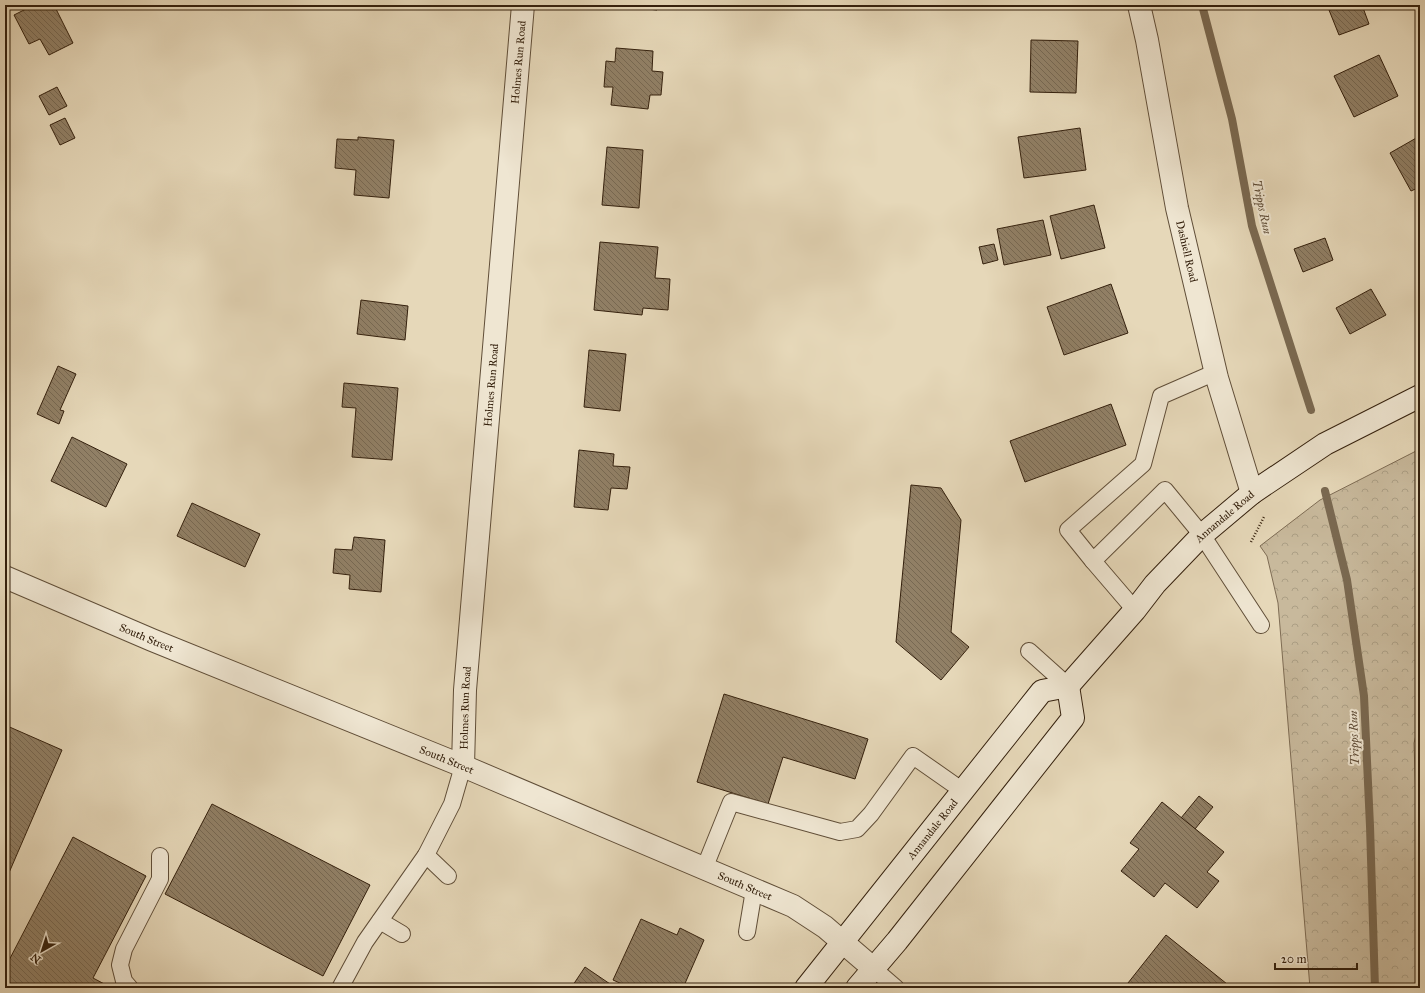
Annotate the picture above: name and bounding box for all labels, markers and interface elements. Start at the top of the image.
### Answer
street label: Holmes Run Road [508,20,528,104]
water label: Tripps Run [1248,179,1275,236]
street label: Dashiell Road [1174,219,1201,284]
street label: Holmes Run Road [481,343,501,427]
street label: Annandale Road [1191,487,1257,546]
street label: South Street [118,620,176,655]
street label: Holmes Run Road [457,665,474,750]
water label: Tripps Run [1346,710,1363,766]
street label: South Street [418,743,476,776]
street label: Annandale Road [904,796,961,863]
street label: South Street [716,868,774,903]
north arrow [22,931,62,971]
scale bar [1275,945,1357,971]
text: N [28,950,44,966]
text: 20 m [1281,952,1307,966]

